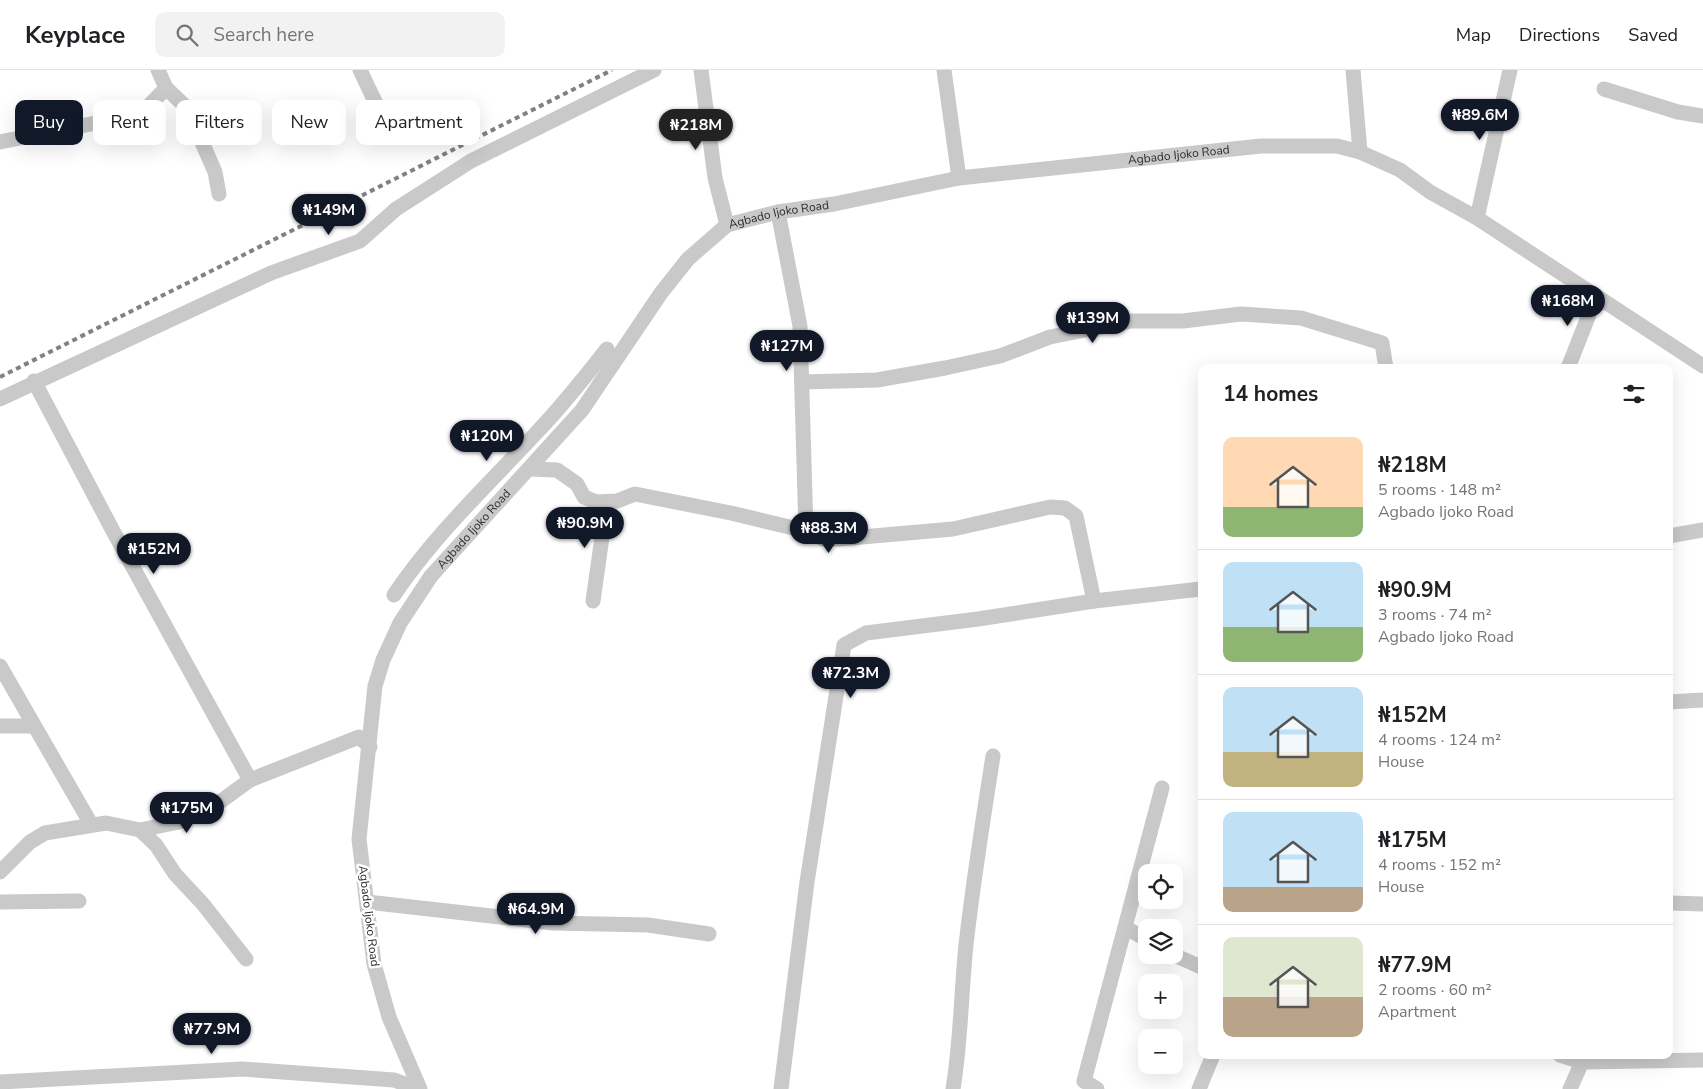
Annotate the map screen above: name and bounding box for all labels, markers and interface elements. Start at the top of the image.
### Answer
search box [155,12,505,57]
text: Keyplace [25,19,125,51]
icon: search [173,21,201,49]
text: Search here [213,22,314,48]
text: Map [1456,23,1491,47]
text: Directions [1519,23,1600,47]
text: Saved [1628,23,1678,47]
pin: ₦89.6M [1439,98,1521,141]
chip: Buy [15,100,83,145]
chip: Rent [93,100,166,145]
chip: Filters [176,100,262,145]
chip: New [272,100,346,145]
chip: Apartment [356,100,480,145]
text: ₦89.6M [1452,104,1508,126]
pin: ₦218M [661,108,731,151]
text: ₦218M [670,114,722,136]
street label: Agbado Ijoko Road [1127,141,1230,168]
pin: ₦149M [294,194,364,236]
street label: Agbado Ijoko Road [727,197,830,232]
text: ₦149M [303,199,355,221]
pin: ₦168M [1533,284,1603,327]
text: ₦168M [1542,290,1594,312]
pin: ₦139M [1058,302,1128,344]
text: ₦139M [1067,307,1119,329]
pin: ₦127M [752,330,822,372]
text: ₦127M [761,335,813,357]
text: 14 homes [1223,380,1318,408]
icon: filters [1620,380,1648,408]
pin: ₦120M [452,420,522,462]
text: ₦120M [461,425,513,447]
text: ₦218M [1378,451,1447,479]
icon: home [1263,457,1323,517]
text: 5 rooms · 148 m² [1378,479,1501,501]
street label: Agbado Ijoko Road [434,486,514,572]
text: Agbado Ijoko Road [1378,501,1514,523]
pin: ₦90.9M [544,506,626,549]
text: ₦90.9M [557,512,613,534]
pin: ₦88.3M [788,512,870,554]
text: ₦88.3M [801,517,857,539]
pin: ₦152M [119,532,189,575]
text: ₦152M [128,538,180,560]
text: ₦90.9M [1378,576,1452,604]
icon: home [1263,582,1323,642]
text: 3 rooms · 74 m² [1378,604,1491,626]
text: Agbado Ijoko Road [1378,626,1514,648]
pin: ₦72.3M [810,656,892,699]
text: ₦72.3M [823,662,879,684]
text: ₦152M [1378,701,1447,729]
icon: home [1263,707,1323,767]
text: 4 rooms · 124 m² [1378,729,1501,751]
text: House [1378,751,1424,773]
pin: ₦175M [152,792,222,834]
text: ₦175M [161,797,213,819]
text: ₦175M [1378,826,1447,854]
icon: home [1263,832,1323,892]
text: 4 rooms · 152 m² [1378,854,1501,876]
street label: Agbado Ijoko Road [355,864,383,968]
map controls [1138,864,1183,1074]
button: locate [1138,864,1183,909]
text: House [1378,876,1424,898]
pin: ₦64.9M [495,892,577,935]
text: ₦64.9M [508,898,564,920]
button: layers [1138,919,1183,964]
text: ₦77.9M [1378,951,1452,979]
icon: home [1263,957,1323,1017]
button: + [1138,974,1183,1019]
text: 2 rooms · 60 m² [1378,979,1491,1001]
text: Apartment [1378,1001,1456,1023]
pin: ₦77.9M [171,1012,253,1055]
text: ₦77.9M [184,1018,240,1040]
button: − [1138,1029,1183,1074]

